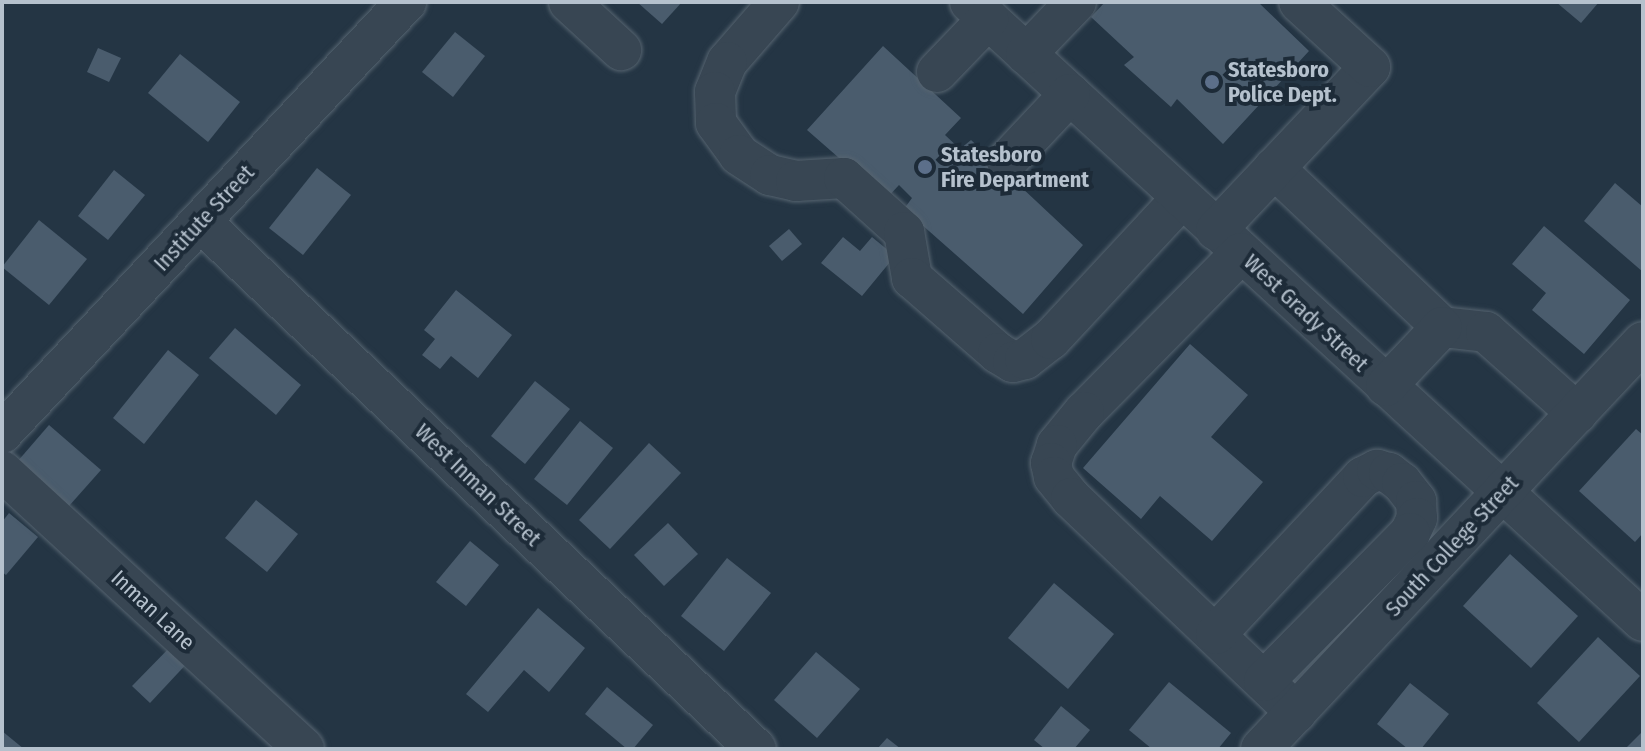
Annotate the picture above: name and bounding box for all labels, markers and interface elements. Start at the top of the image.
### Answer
place label: Statesboro Police Dept. [1228,56,1337,108]
marker: Statesboro Police Dept. [1203,73,1221,91]
place label: Statesboro Fire Department [941,141,1089,192]
marker: Statesboro Fire Department [916,158,934,176]
street label: Institute Street [148,160,260,276]
street label: West Grady Street [1238,249,1374,377]
street label: West Inman Street [410,418,546,552]
street label: South College Street [1380,470,1524,622]
street label: Inman Lane [106,565,200,655]

